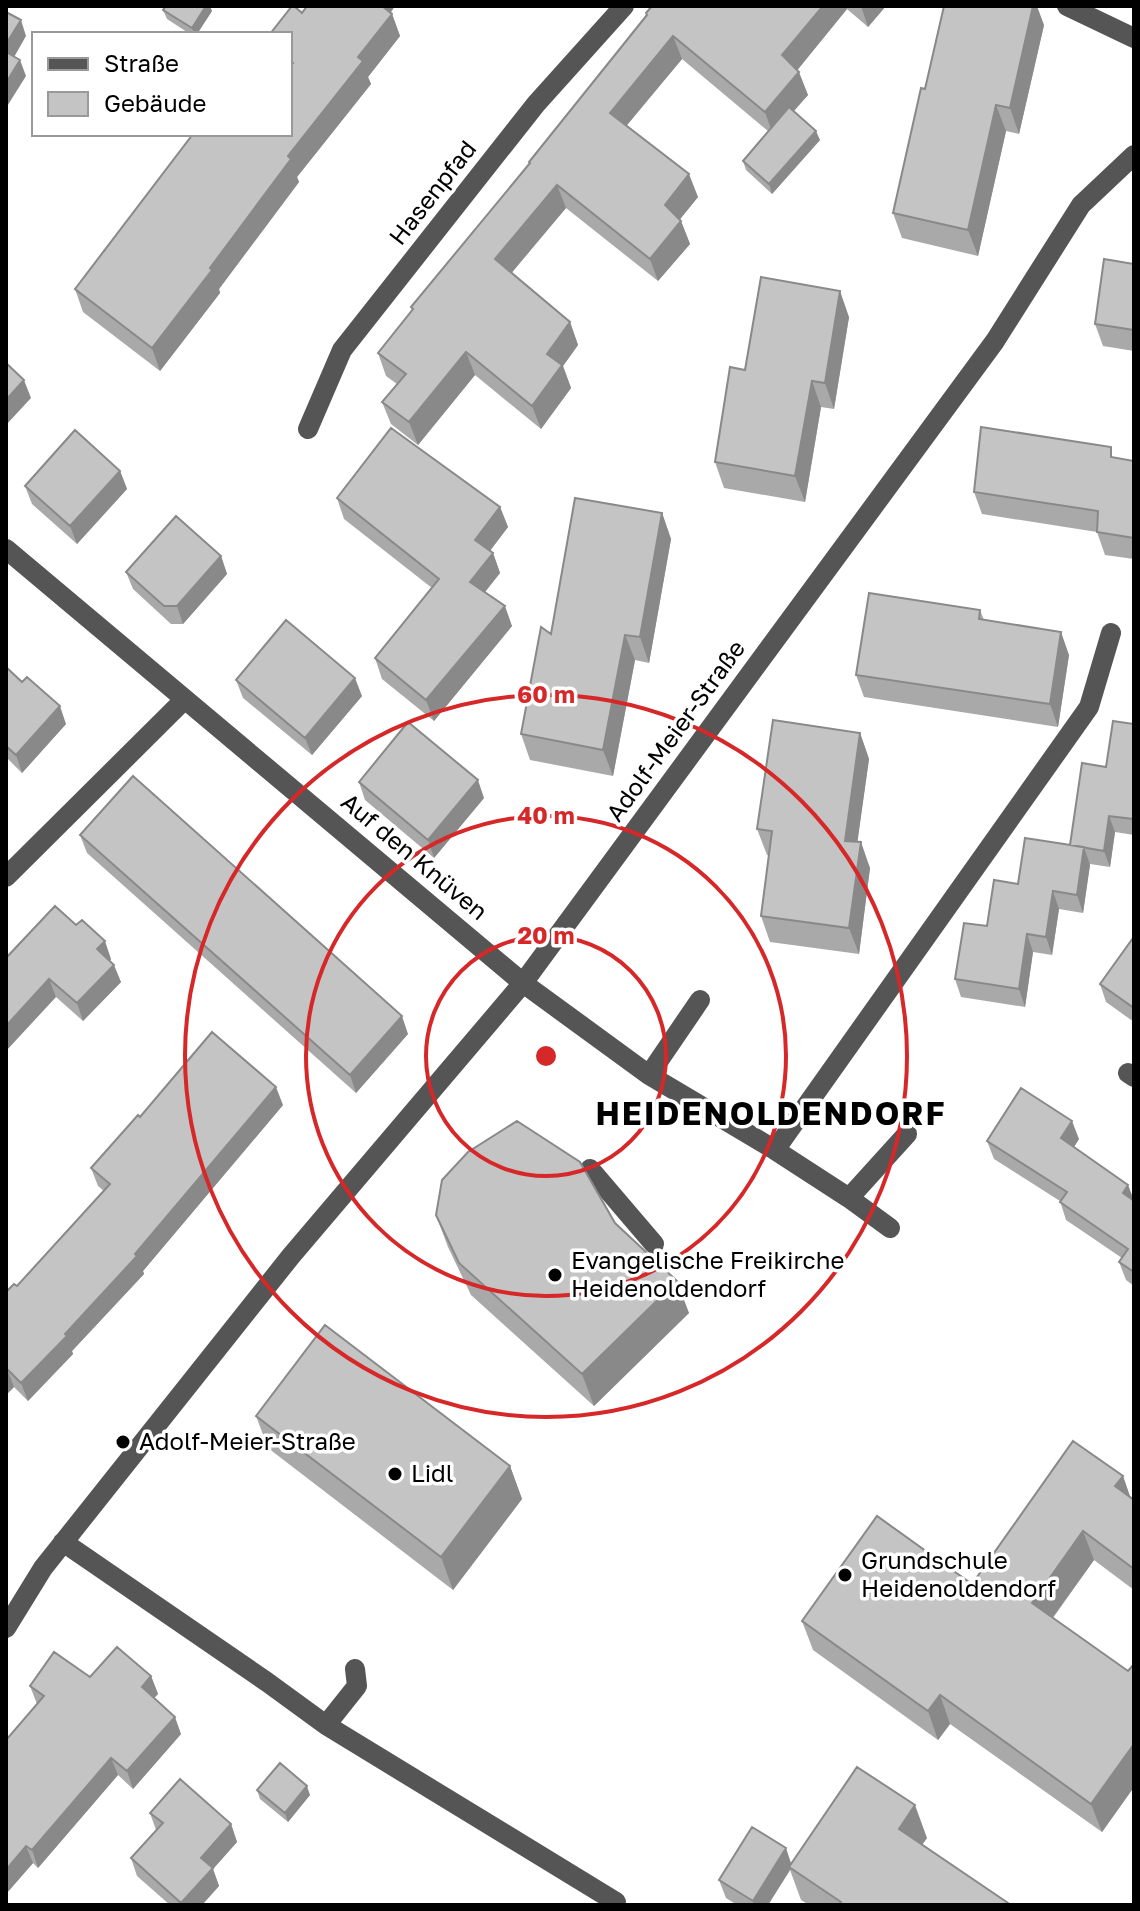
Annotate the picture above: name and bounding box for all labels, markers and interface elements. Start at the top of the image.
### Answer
legend [32,32,292,136]
text: Straße [104,48,179,77]
text: Gebäude [104,88,206,117]
street label: Hasenpfad [382,134,482,250]
street label: Adolf-Meier-Straße [599,634,750,826]
text: 60 m [517,679,575,708]
street label: Auf den Knüven [336,786,494,925]
text: 40 m [517,800,575,829]
text: 20 m [517,920,575,949]
centre of rings [532,1042,560,1070]
district label: HEIDENOLDENDORF [595,1094,947,1132]
place label: Evangelische Freikirche Heidenoldendorf [571,1245,844,1302]
marker: Evangelische Freikirche Heidenoldendorf [546,1266,564,1284]
place label: Adolf-Meier-Straße [139,1426,356,1455]
marker: Adolf-Meier-Straße [114,1433,132,1451]
place label: Lidl [411,1458,454,1487]
marker: Lidl [386,1465,404,1483]
place label: Grundschule Heidenoldendorf [861,1545,1056,1602]
marker: Grundschule Heidenoldendorf [836,1566,854,1584]

